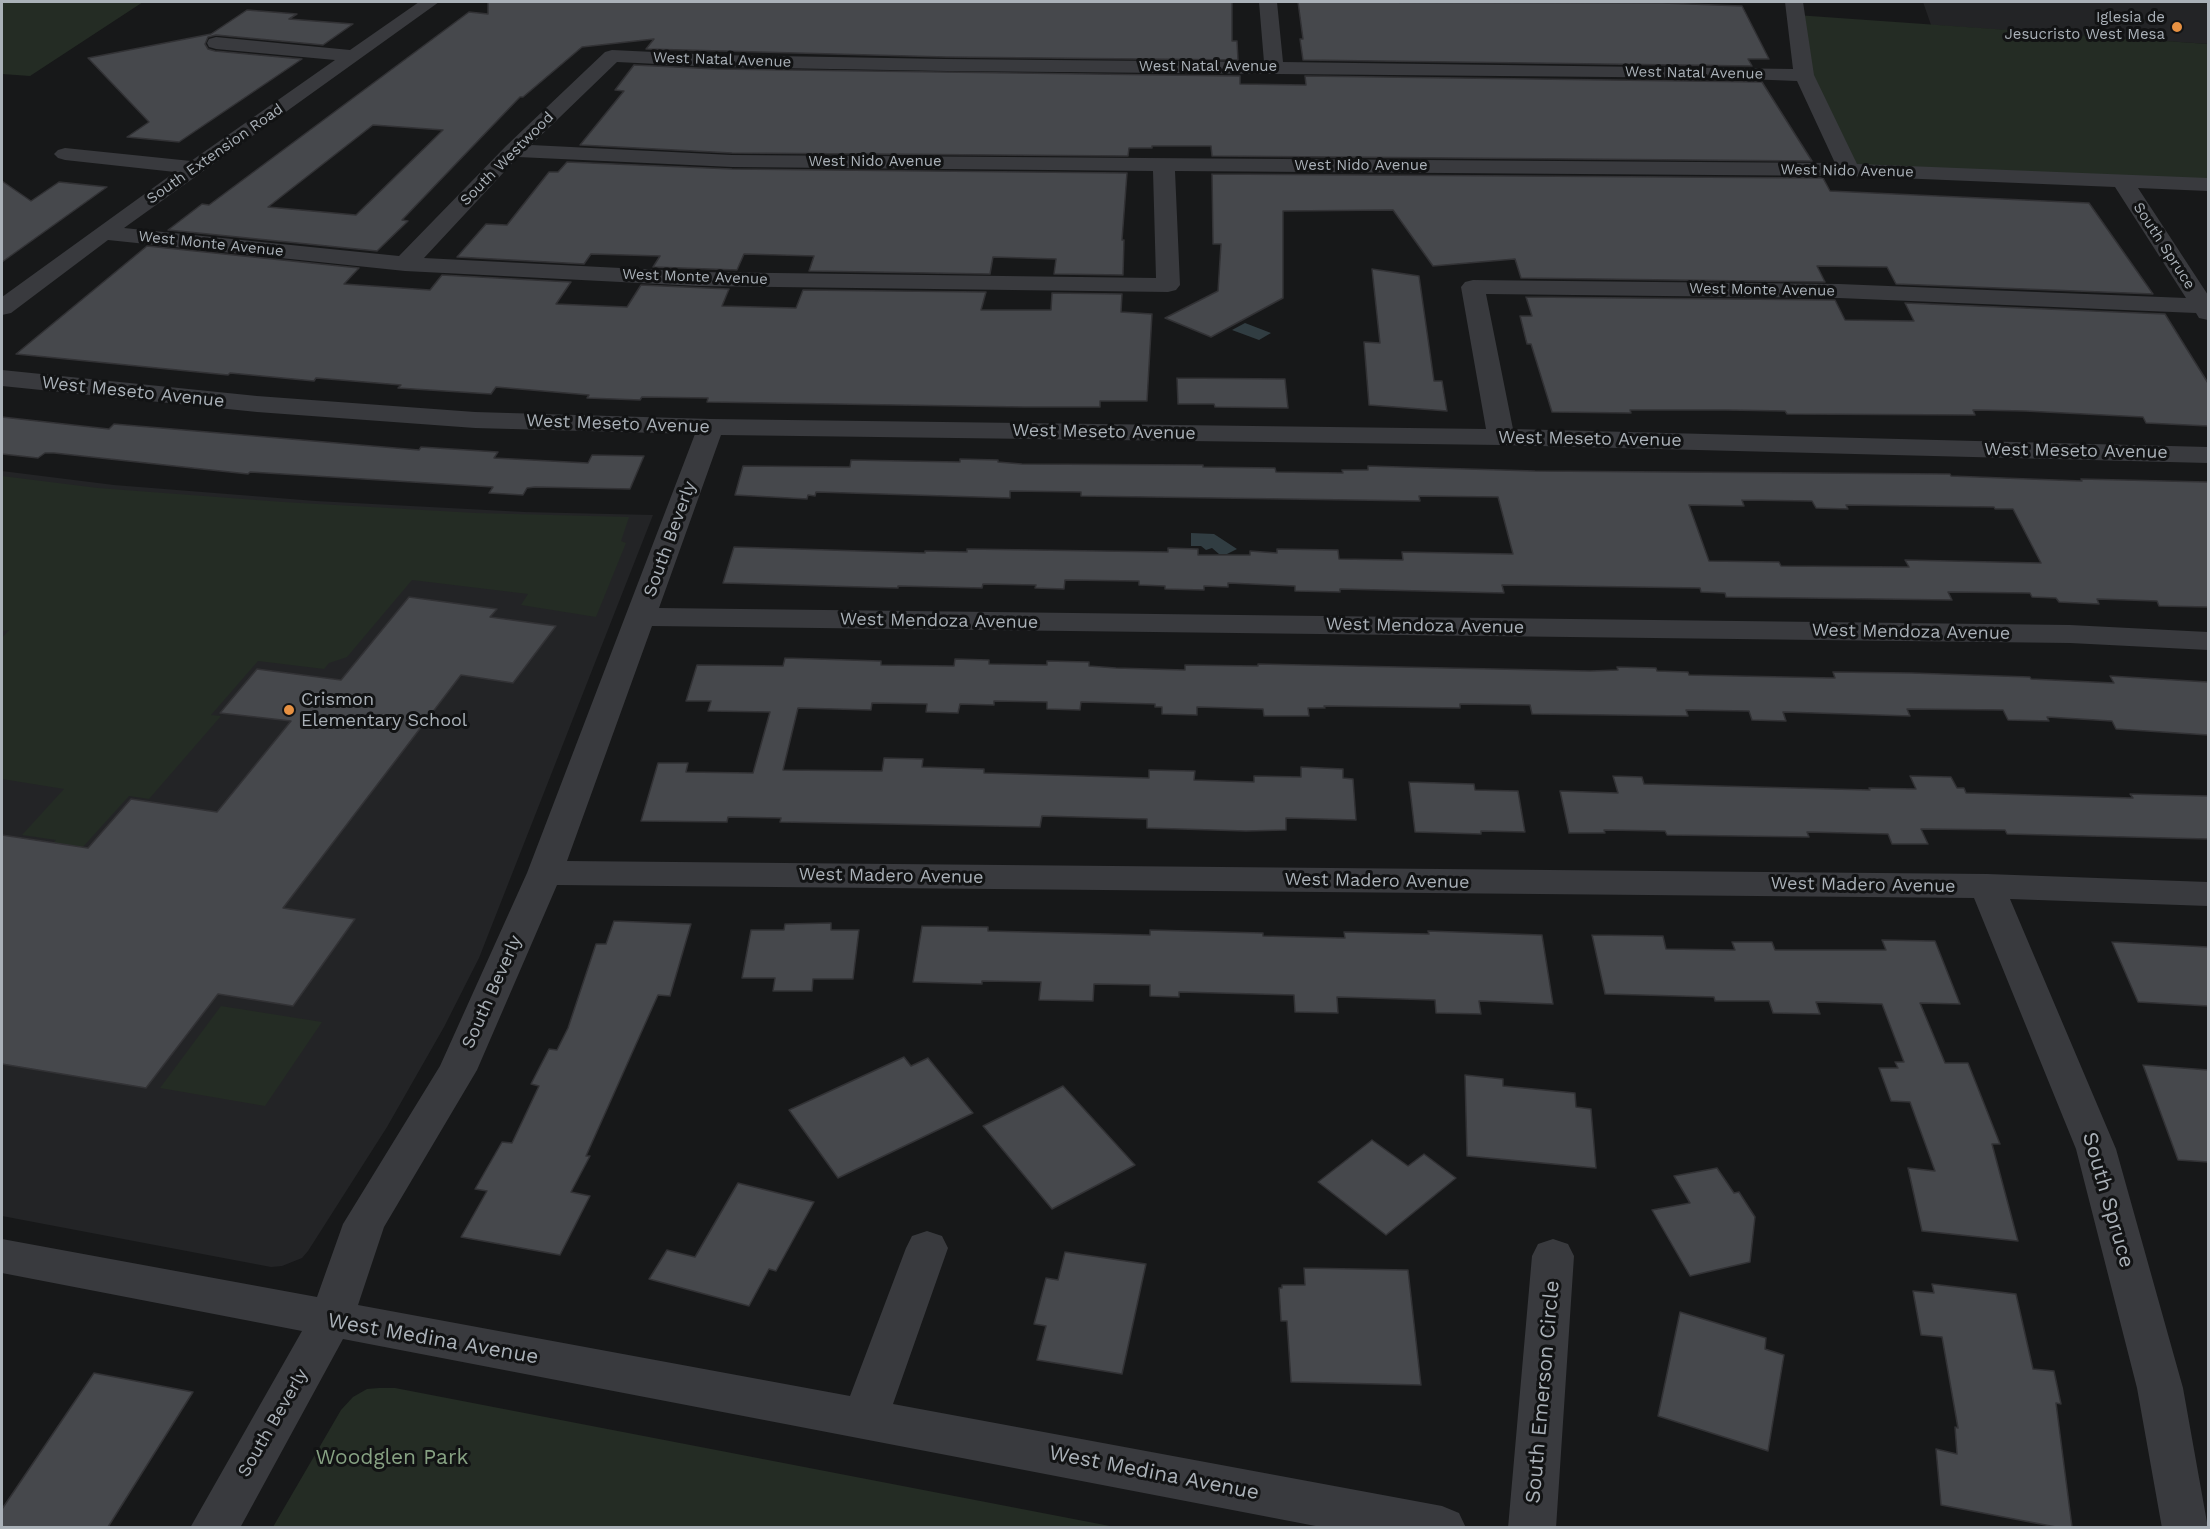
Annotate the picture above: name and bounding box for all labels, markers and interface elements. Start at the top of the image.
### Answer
place label: Iglesia de Jesucristo West Mesa [2004,9,2165,44]
marker: Iglesia de Jesucristo West Mesa [2170,20,2184,34]
street label: West Natal Avenue [652,49,792,71]
street label: West Natal Avenue [1139,58,1277,76]
street label: West Natal Avenue [1625,63,1763,83]
street label: South Extension Road [143,100,287,208]
street label: South Westwood [456,108,558,210]
street label: West Nido Avenue [808,153,942,171]
street label: West Nido Avenue [1294,157,1428,175]
street label: West Nido Avenue [1780,161,1914,181]
street label: South Spruce [2129,199,2199,293]
street label: West Monte Avenue [138,227,284,261]
street label: West Monte Avenue [622,265,768,289]
street label: West Monte Avenue [1689,280,1835,300]
street label: West Meseto Avenue [41,372,225,412]
street label: West Meseto Avenue [526,410,710,438]
street label: West Meseto Avenue [1012,420,1196,444]
street label: West Meseto Avenue [1498,427,1682,451]
street label: West Meseto Avenue [1984,439,2168,463]
street label: South Beverly [639,478,701,600]
street label: West Mendoza Avenue [840,608,1038,634]
street label: West Mendoza Avenue [1326,613,1524,639]
street label: West Mendoza Avenue [1812,619,2010,645]
place label: Crismon Elementary School [301,689,467,732]
marker: Crismon Elementary School [282,703,296,717]
street label: West Madero Avenue [798,864,984,888]
street label: West Madero Avenue [1284,869,1470,893]
street label: West Madero Avenue [1770,873,1956,897]
street label: South Beverly [457,932,527,1052]
street label: South Spruce [2077,1129,2139,1271]
street label: South Emerson Circle [1521,1279,1565,1505]
street label: West Medina Avenue [326,1308,540,1370]
street label: South Beverly [233,1365,313,1481]
street label: West Medina Avenue [1047,1440,1261,1506]
park label: Woodglen Park [316,1445,468,1471]

